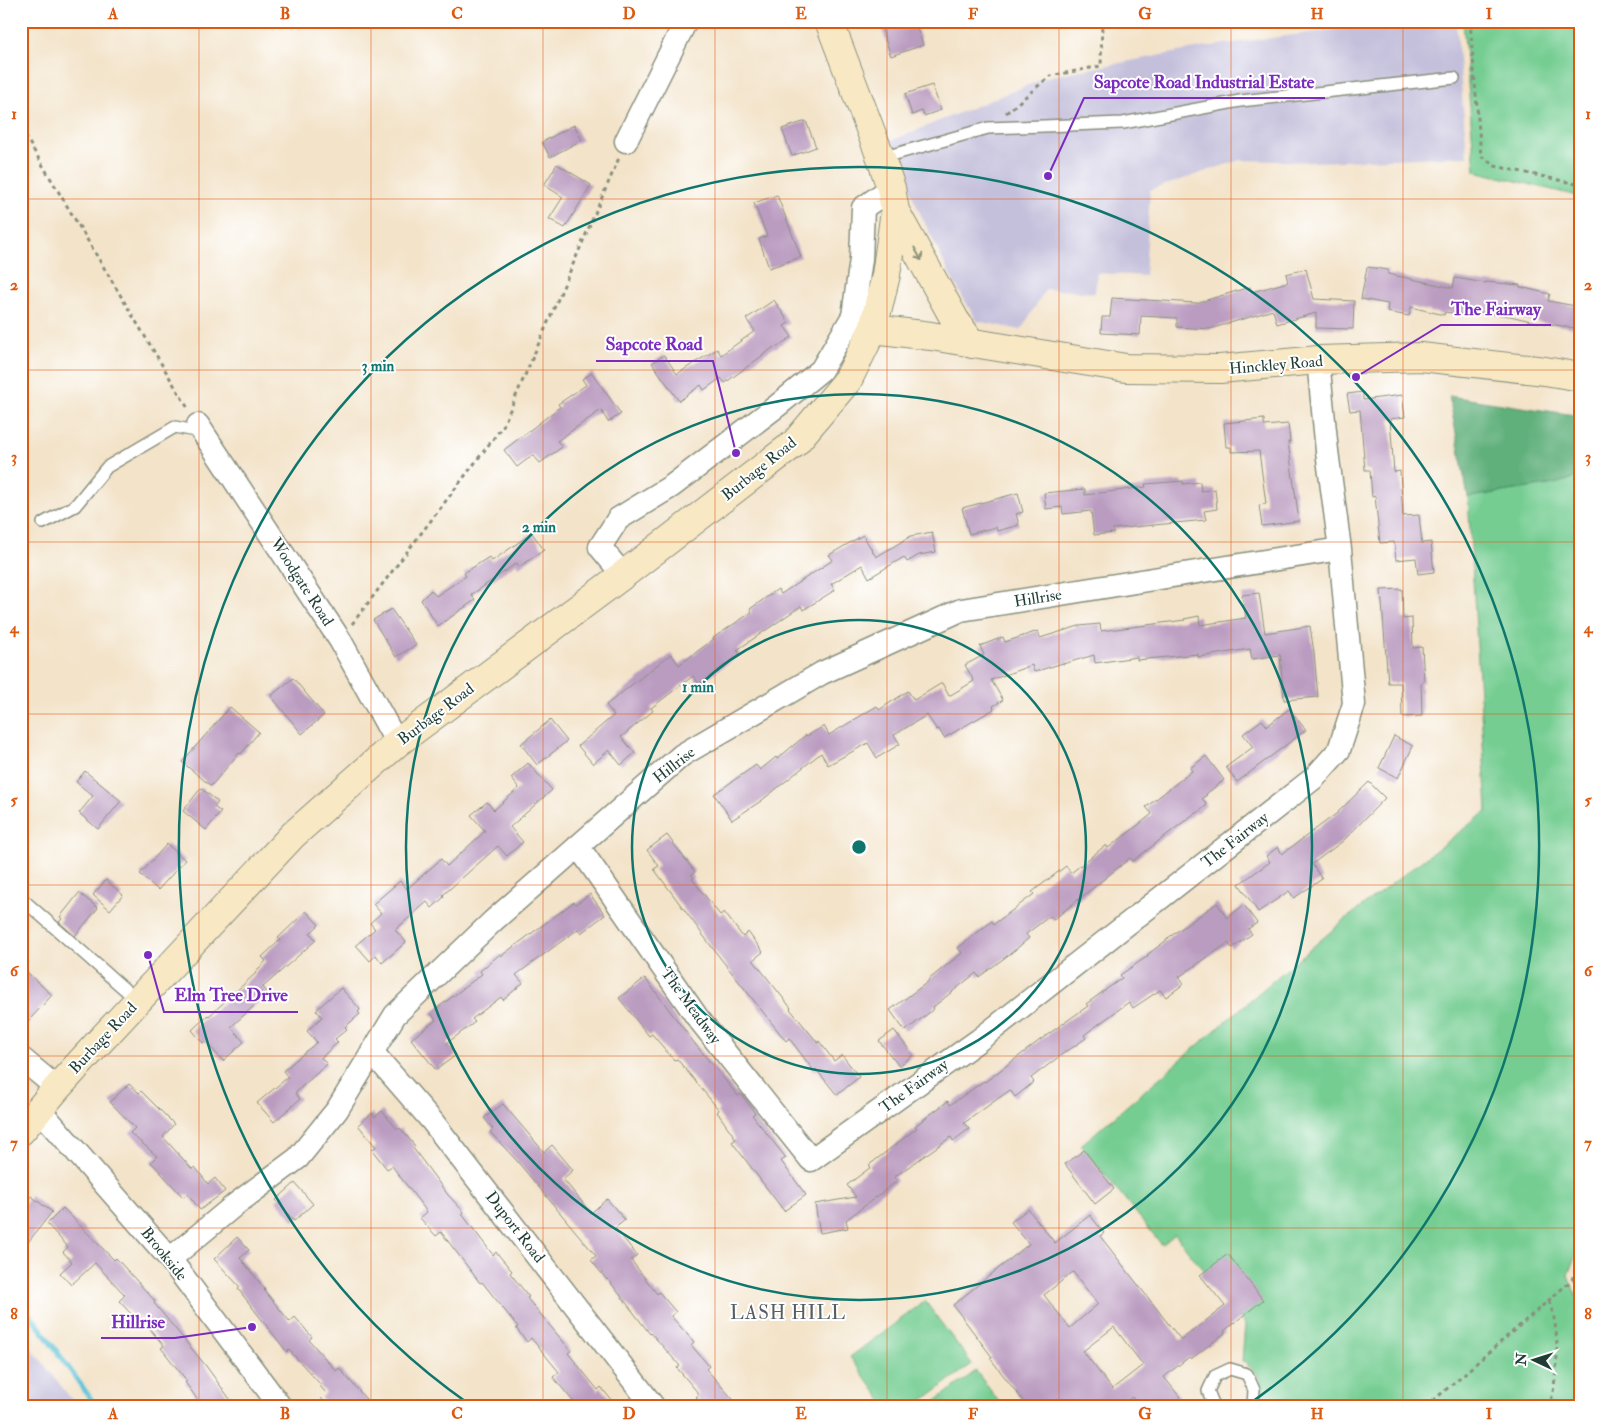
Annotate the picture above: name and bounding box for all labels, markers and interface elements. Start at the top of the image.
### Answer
text: A [107,4,119,24]
text: B [280,4,290,24]
text: C [451,4,463,24]
text: D [622,4,636,24]
text: E [795,4,807,24]
text: F [968,4,978,24]
text: G [1138,4,1152,24]
text: H [1310,4,1324,24]
text: I [1486,4,1493,24]
callout: Sapcote Road Industrial Estate [1084,65,1325,98]
text: Sapcote Road Industrial Estate [1094,71,1315,94]
text: 1 [11,104,17,124]
text: 1 [1585,104,1591,124]
one-way arrow [913,246,923,261]
text: 2 [10,275,18,295]
text: 2 [1584,275,1592,295]
callout: The Fairway [1441,292,1551,325]
text: The Fairway [1450,298,1542,321]
callout: Sapcote Road [596,328,713,361]
text: Sapcote Road [605,333,703,356]
street label: Hinckley Road [1228,351,1324,379]
text: 3 min [362,357,394,376]
street label: Burbage Road [718,433,801,505]
text: 3 [11,447,17,467]
text: 3 [1585,447,1591,467]
text: 2 min [522,518,556,537]
street label: Woodgate Road [265,533,338,630]
street label: Hillrise [1013,584,1064,612]
text: 4 [9,618,20,638]
text: 4 [1583,618,1594,638]
text: 1 min [682,678,714,697]
street label: Burbage Road [394,679,478,749]
street label: Hillrise [649,742,699,788]
text: 5 [10,790,18,810]
text: 5 [1584,790,1592,810]
street label: The Fairway [1197,807,1273,873]
centre of rings [850,838,868,856]
text: 6 [10,961,20,981]
text: 6 [1584,961,1594,981]
street label: The Meadway [656,964,726,1049]
callout: Elm Tree Drive [164,979,298,1012]
text: Elm Tree Drive [174,984,288,1007]
street label: Burbage Road [65,998,141,1078]
street label: The Fairway [876,1054,953,1118]
text: 7 [10,1133,18,1153]
text: 7 [1584,1133,1592,1153]
street label: Duport Road [480,1187,549,1267]
street label: Brookside [136,1223,192,1285]
district label: LASH HILL [730,1301,846,1325]
text: 8 [10,1304,18,1324]
text: 8 [1584,1304,1592,1324]
callout: Hillrise [101,1305,175,1338]
text: Hillrise [111,1311,165,1334]
north arrow [1510,1334,1560,1384]
text: N [1513,1352,1530,1367]
text: A [107,1404,119,1424]
text: B [280,1404,290,1424]
text: C [451,1404,463,1424]
text: D [622,1404,636,1424]
text: E [795,1404,807,1424]
text: F [968,1404,978,1424]
text: G [1138,1404,1152,1424]
text: H [1310,1404,1324,1424]
text: I [1486,1404,1493,1424]

